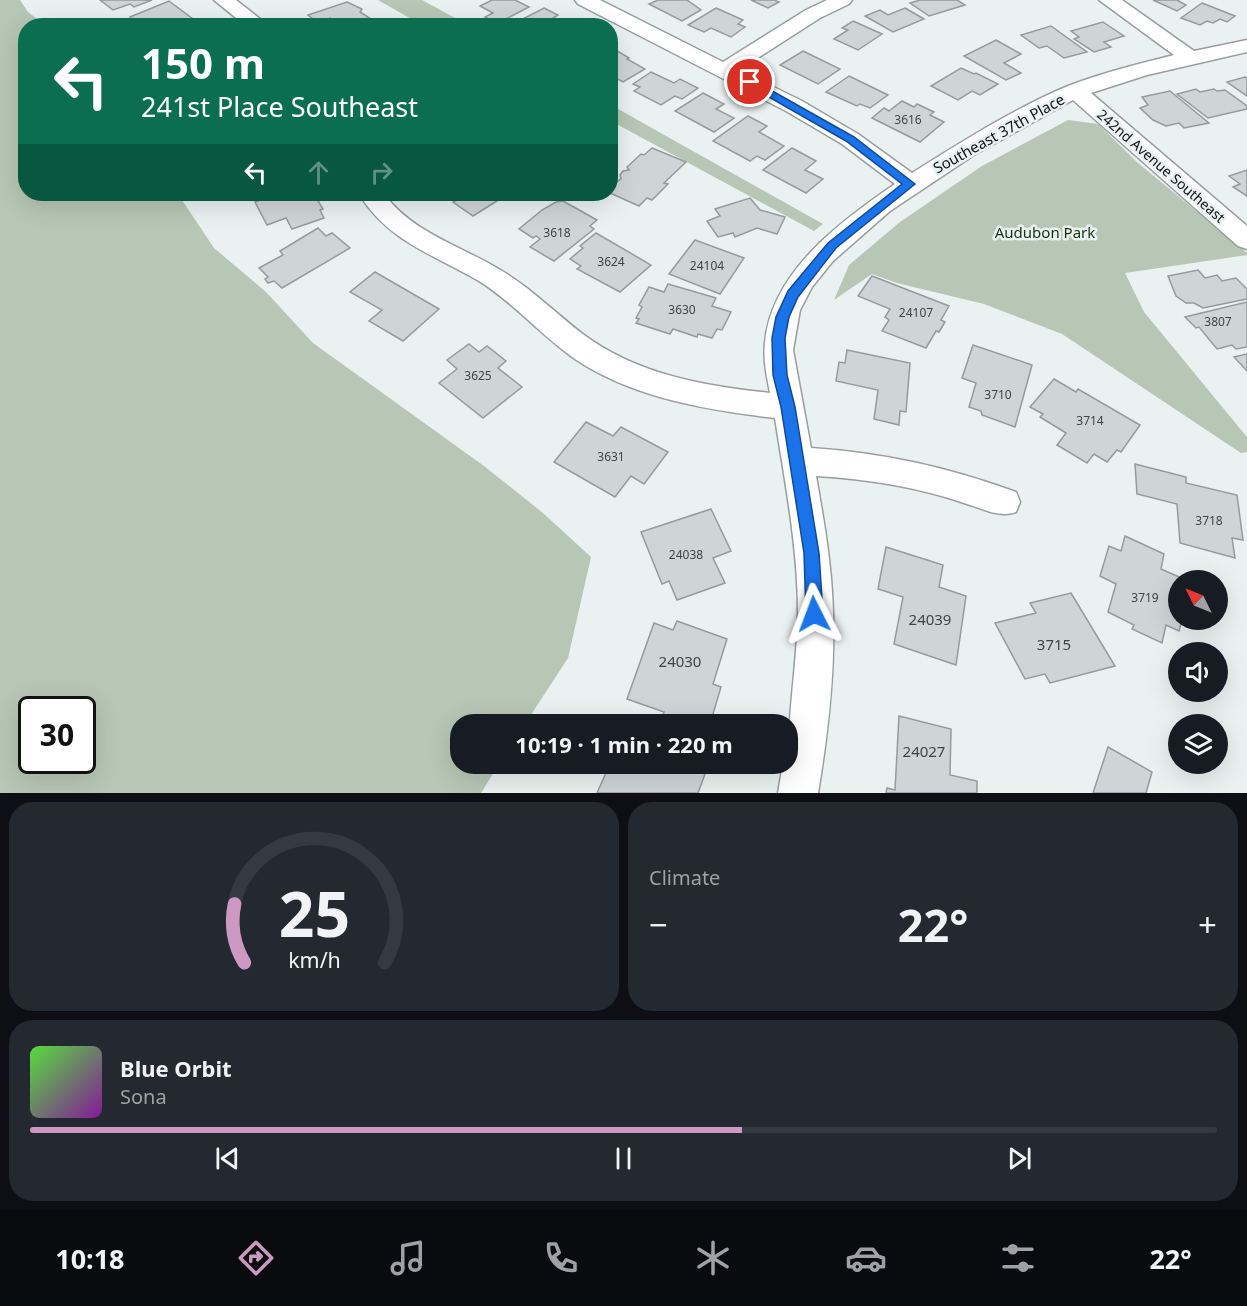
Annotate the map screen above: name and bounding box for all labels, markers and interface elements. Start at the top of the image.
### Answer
text: 150 m [141,34,265,91]
icon: left [42,42,120,120]
pin [724,56,775,107]
icon: arrive [733,65,766,98]
text: 241st Place Southeast [141,88,418,125]
street label: Southeast 37th Place [929,89,1068,178]
street label: 242nd Avenue Southeast [1093,105,1229,227]
house number: 3616 [894,111,922,128]
icon: left [239,156,272,189]
icon: ahead [302,156,335,189]
icon: right [365,156,398,189]
park label: Audubon Park [995,222,1095,242]
house number: 3618 [543,224,571,241]
house number: 3624 [597,253,625,270]
house number: 24104 [690,257,724,274]
house number: 3630 [668,301,696,318]
house number: 24107 [899,304,933,321]
house number: 3807 [1204,313,1232,330]
house number: 3625 [464,367,492,384]
house number: 3710 [984,386,1012,403]
house number: 3714 [1076,412,1104,429]
house number: 3631 [597,448,625,465]
house number: 3718 [1195,512,1223,529]
house number: 24038 [669,546,703,563]
north arrow [1168,570,1228,630]
map controls [1168,570,1228,774]
position arrow [782,582,846,646]
house number: 3719 [1131,589,1159,606]
house number: 24039 [909,609,951,629]
house number: 3715 [1037,634,1071,654]
button: sound [1168,642,1228,702]
house number: 24030 [659,651,701,671]
speed limit sign: 30 [18,696,96,774]
button: layers [1168,714,1228,774]
text: 10:19 · 1 min · 220 m [515,729,733,759]
house number: 24027 [903,741,945,761]
text: Climate [649,864,720,891]
text: 25 [278,870,350,955]
text: 22° [898,894,968,955]
text: − [649,902,668,947]
text: + [1198,902,1217,947]
text: km/h [288,946,340,975]
text: Blue Orbit [120,1053,232,1083]
text: Sona [120,1083,167,1110]
icon: previous [211,1142,244,1175]
icon: pause [607,1142,640,1175]
icon: next [1003,1142,1036,1175]
icon: directions [235,1237,277,1279]
icon: music [387,1237,429,1279]
icon: phone [540,1237,582,1279]
icon: climate [692,1237,734,1279]
icon: car [845,1237,887,1279]
icon: filters [997,1237,1039,1279]
text: 10:18 [55,1240,125,1277]
text: 22° [1149,1240,1192,1277]

